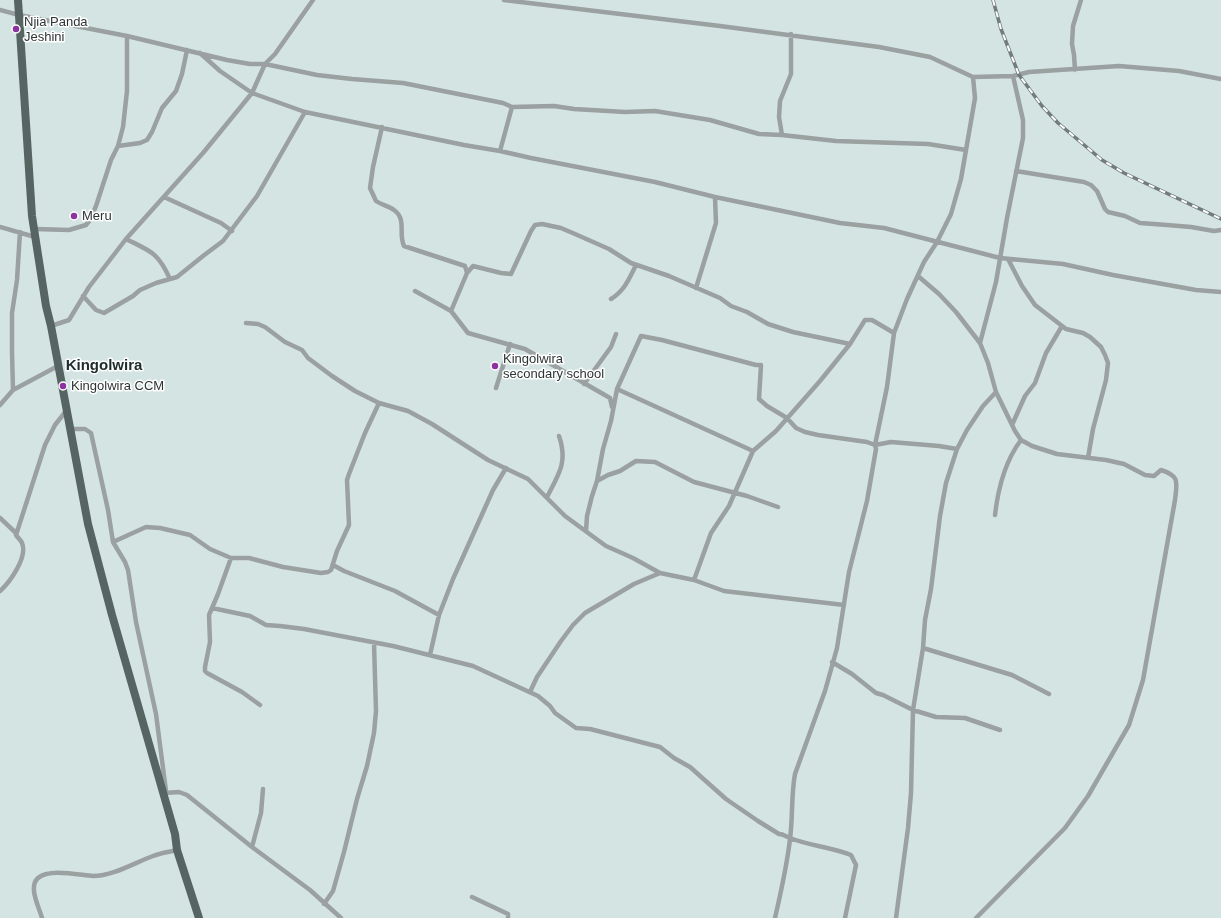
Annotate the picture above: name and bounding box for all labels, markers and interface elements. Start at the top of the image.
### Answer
place label: Njia Panda Jeshini [24,14,88,45]
marker: Njia Panda Jeshini [11,24,21,34]
place label: Meru [82,208,112,224]
marker: Meru [69,211,79,221]
place label: Kingolwira secondary school [503,351,604,382]
district label: Kingolwira [66,357,142,375]
marker: Kingolwira secondary school [490,361,500,371]
place label: Kingolwira CCM [71,378,164,394]
marker: Kingolwira CCM [58,381,68,391]

